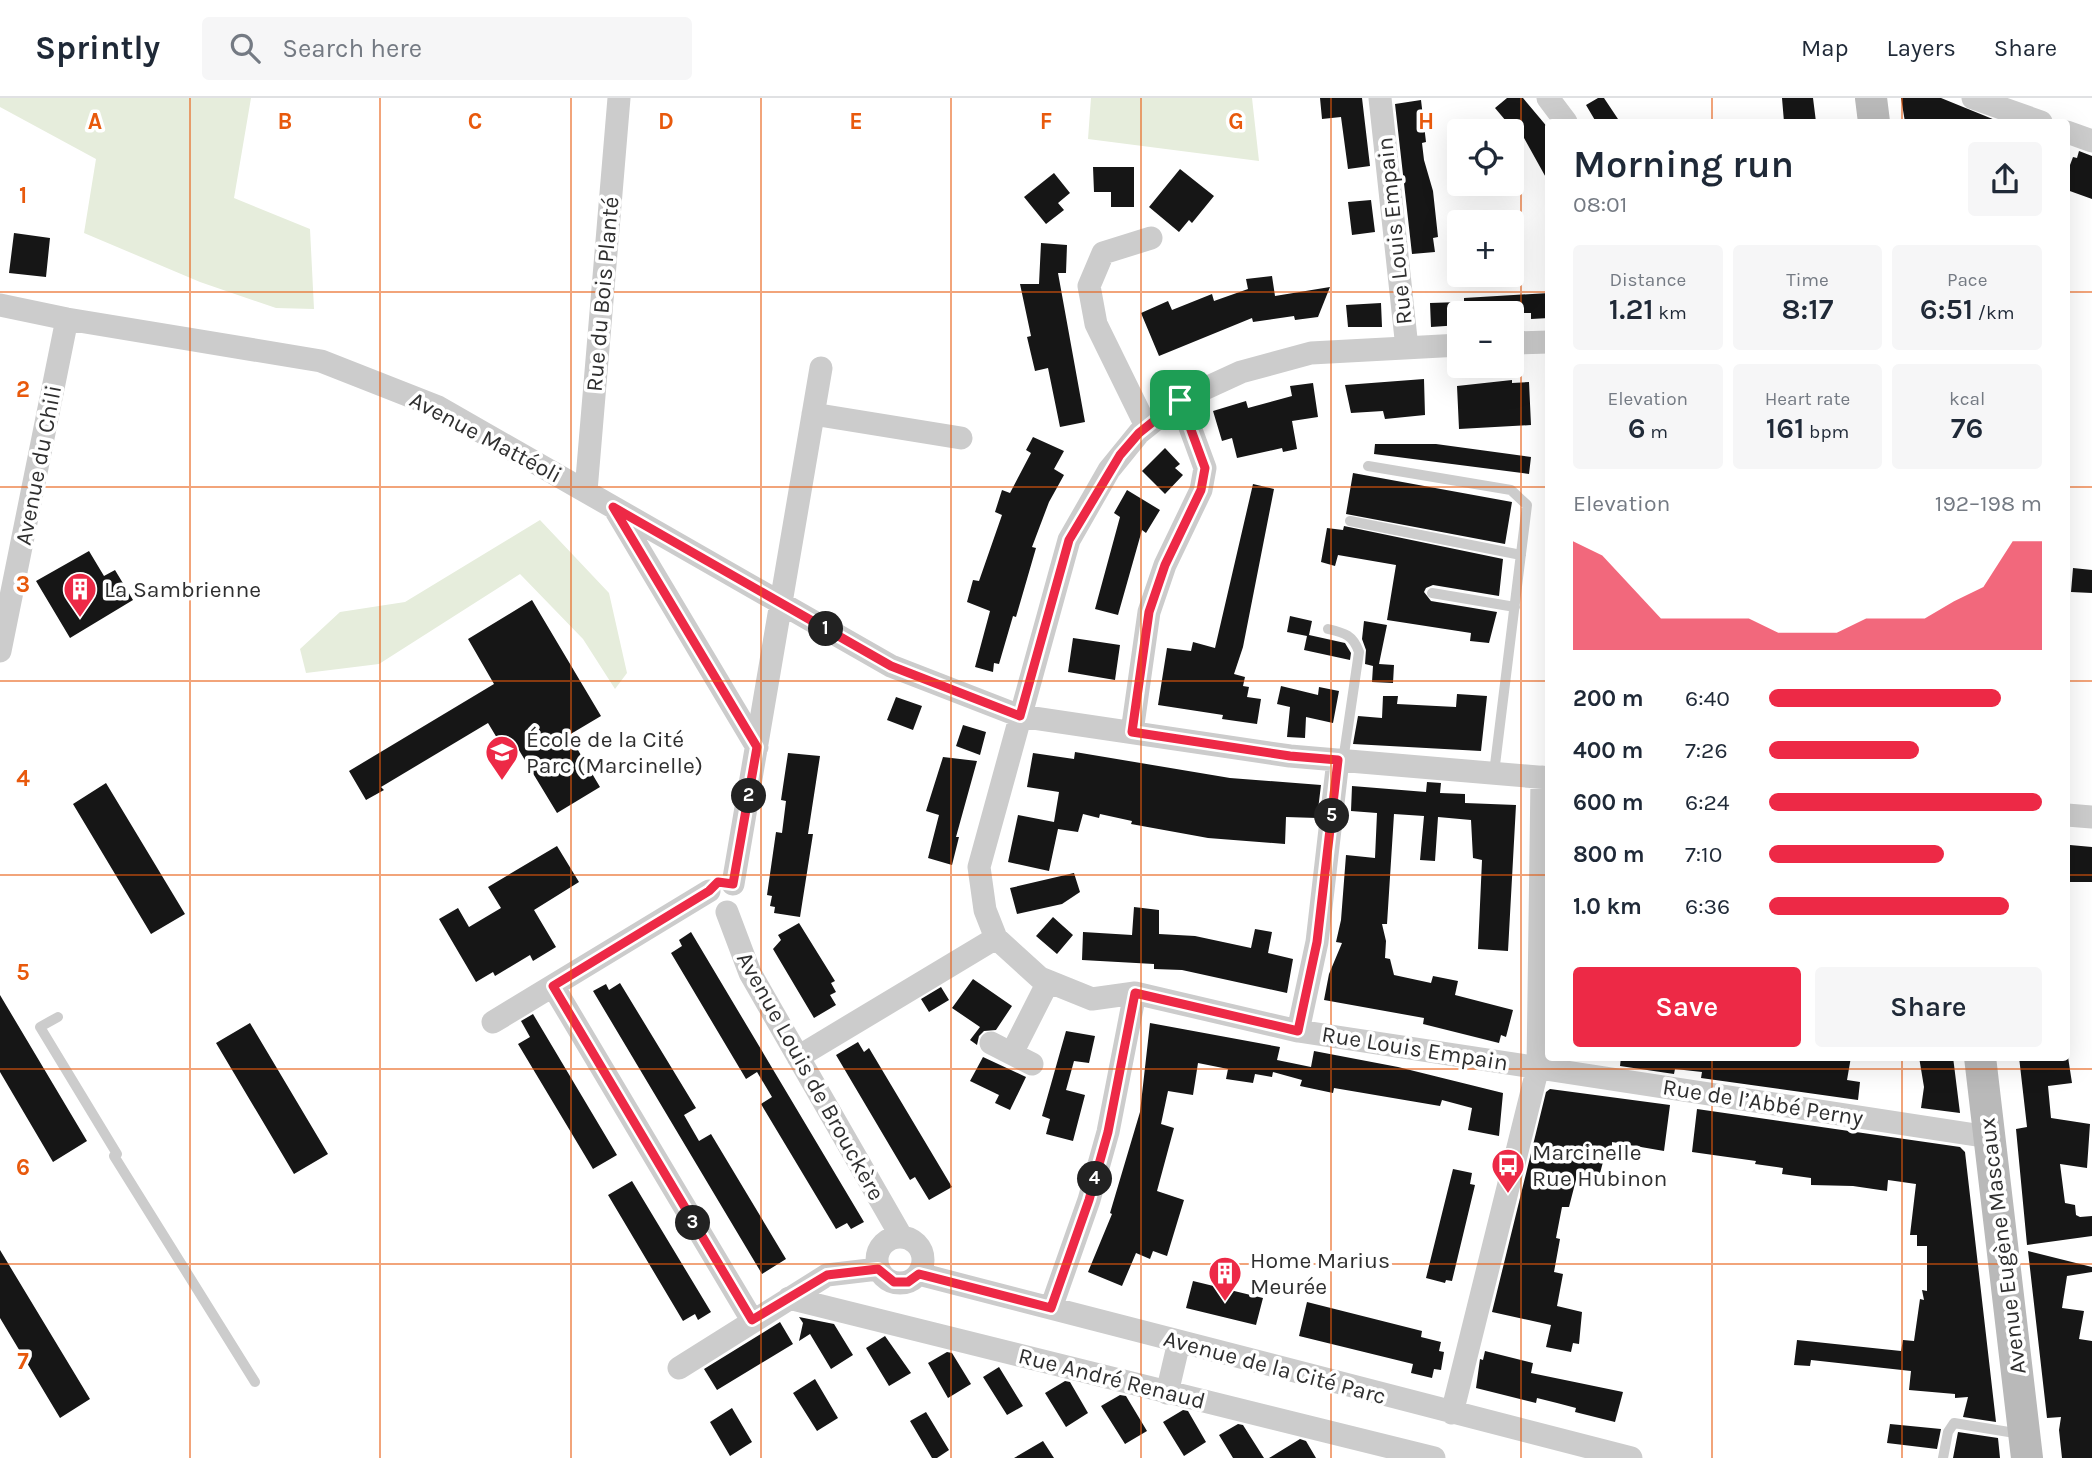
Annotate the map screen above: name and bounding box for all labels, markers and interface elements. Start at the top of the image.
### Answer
search box [202,17,692,80]
text: Sprintly [35,29,160,67]
icon: search [226,29,264,67]
text: Search here [282,33,422,64]
text: Map [1801,34,1849,62]
text: Layers [1887,34,1956,62]
text: Share [1994,34,2057,62]
text: A [88,108,102,135]
text: B [278,108,292,135]
text: C [468,108,482,135]
text: D [658,108,674,135]
text: E [849,108,863,135]
text: F [1040,108,1052,135]
text: G [1228,108,1244,135]
text: H [1418,108,1434,135]
map controls [1447,119,1524,378]
button: locate [1447,119,1524,196]
street label: Rue Louis Empain [1371,136,1418,326]
text: Morning run [1573,142,1794,187]
button: share [1968,142,2042,216]
text: 1 [19,182,27,209]
text: 08:01 [1573,191,1627,218]
street label: Rue du Bois Planté [581,195,624,393]
button: + [1447,210,1524,287]
text: Distance [1609,269,1686,291]
text: Time [1786,269,1829,291]
text: Pace [1947,269,1987,291]
text: 1.21 [1609,291,1654,327]
text: 8:17 [1781,291,1834,327]
text: 6:51 [1920,291,1973,327]
button: − [1447,301,1524,378]
text: km [1654,302,1687,324]
text: /km [1973,302,2015,324]
pin [1150,370,1210,430]
text: 2 [16,376,30,403]
icon: arrive [1161,381,1199,419]
street label: Avenue du Chili [10,383,67,547]
street label: Avenue Mattéoli [405,386,566,489]
text: Elevation [1608,388,1688,410]
text: Heart rate [1765,388,1850,410]
text: kcal [1949,388,1985,410]
text: 6 [1628,410,1646,446]
text: 161 [1766,410,1805,446]
text: 76 [1951,410,1983,446]
text: m [1646,421,1668,443]
text: bpm [1805,421,1849,443]
text: Elevation [1573,490,1670,517]
text: 192–198 m [1935,490,2042,517]
building icon: La Sambrienne [61,570,99,619]
text: 3 [16,571,30,598]
place label: La Sambrienne [104,576,261,603]
pin: 1 [808,612,844,646]
text: 1 [822,617,829,639]
text: 200 m [1573,685,1644,712]
text: 6:40 [1685,685,1730,712]
place label: École de la Cité Parc (Marcinelle) [526,726,703,779]
school or university icon: École de la Cité Parc (Marcinelle) [483,733,521,782]
text: 400 m [1573,737,1643,764]
text: 7:26 [1685,737,1728,764]
text: 4 [16,765,30,792]
pin: 2 [732,778,766,814]
text: 2 [743,784,754,806]
text: 600 m [1573,789,1644,816]
text: 6:24 [1685,789,1730,816]
pin: 5 [1314,798,1350,834]
text: 5 [1326,804,1337,826]
text: 800 m [1573,841,1645,868]
text: 7:10 [1685,841,1722,868]
text: 1.0 km [1573,893,1642,920]
text: 6:36 [1685,893,1730,920]
street label: Avenue Louis de Brouckère [731,947,890,1205]
text: 5 [16,959,30,986]
button: Save [1573,967,1801,1047]
button: Share [1815,967,2042,1047]
street label: Rue Louis Empain [1320,1020,1510,1077]
street label: Rue de l’Abbé Perny [1661,1073,1865,1132]
street label: Avenue Eugène Mascaux [1973,1116,2032,1376]
place label: Marcinelle Rue Hubinon [1532,1139,1667,1192]
bus stop icon: Marcinelle Rue Hubinon [1489,1146,1527,1195]
text: 6 [16,1154,30,1181]
pin: 4 [1078,1162,1112,1196]
text: 4 [1089,1167,1100,1189]
pin: 3 [676,1206,710,1240]
text: 3 [687,1211,698,1233]
place label: Home Marius Meurée [1250,1247,1390,1300]
building icon: Home Marius Meurée [1206,1254,1244,1303]
street label: Avenue de la Cité Parc [1161,1325,1389,1410]
street label: Rue André Renaud [1016,1342,1208,1415]
text: 7 [17,1348,29,1375]

